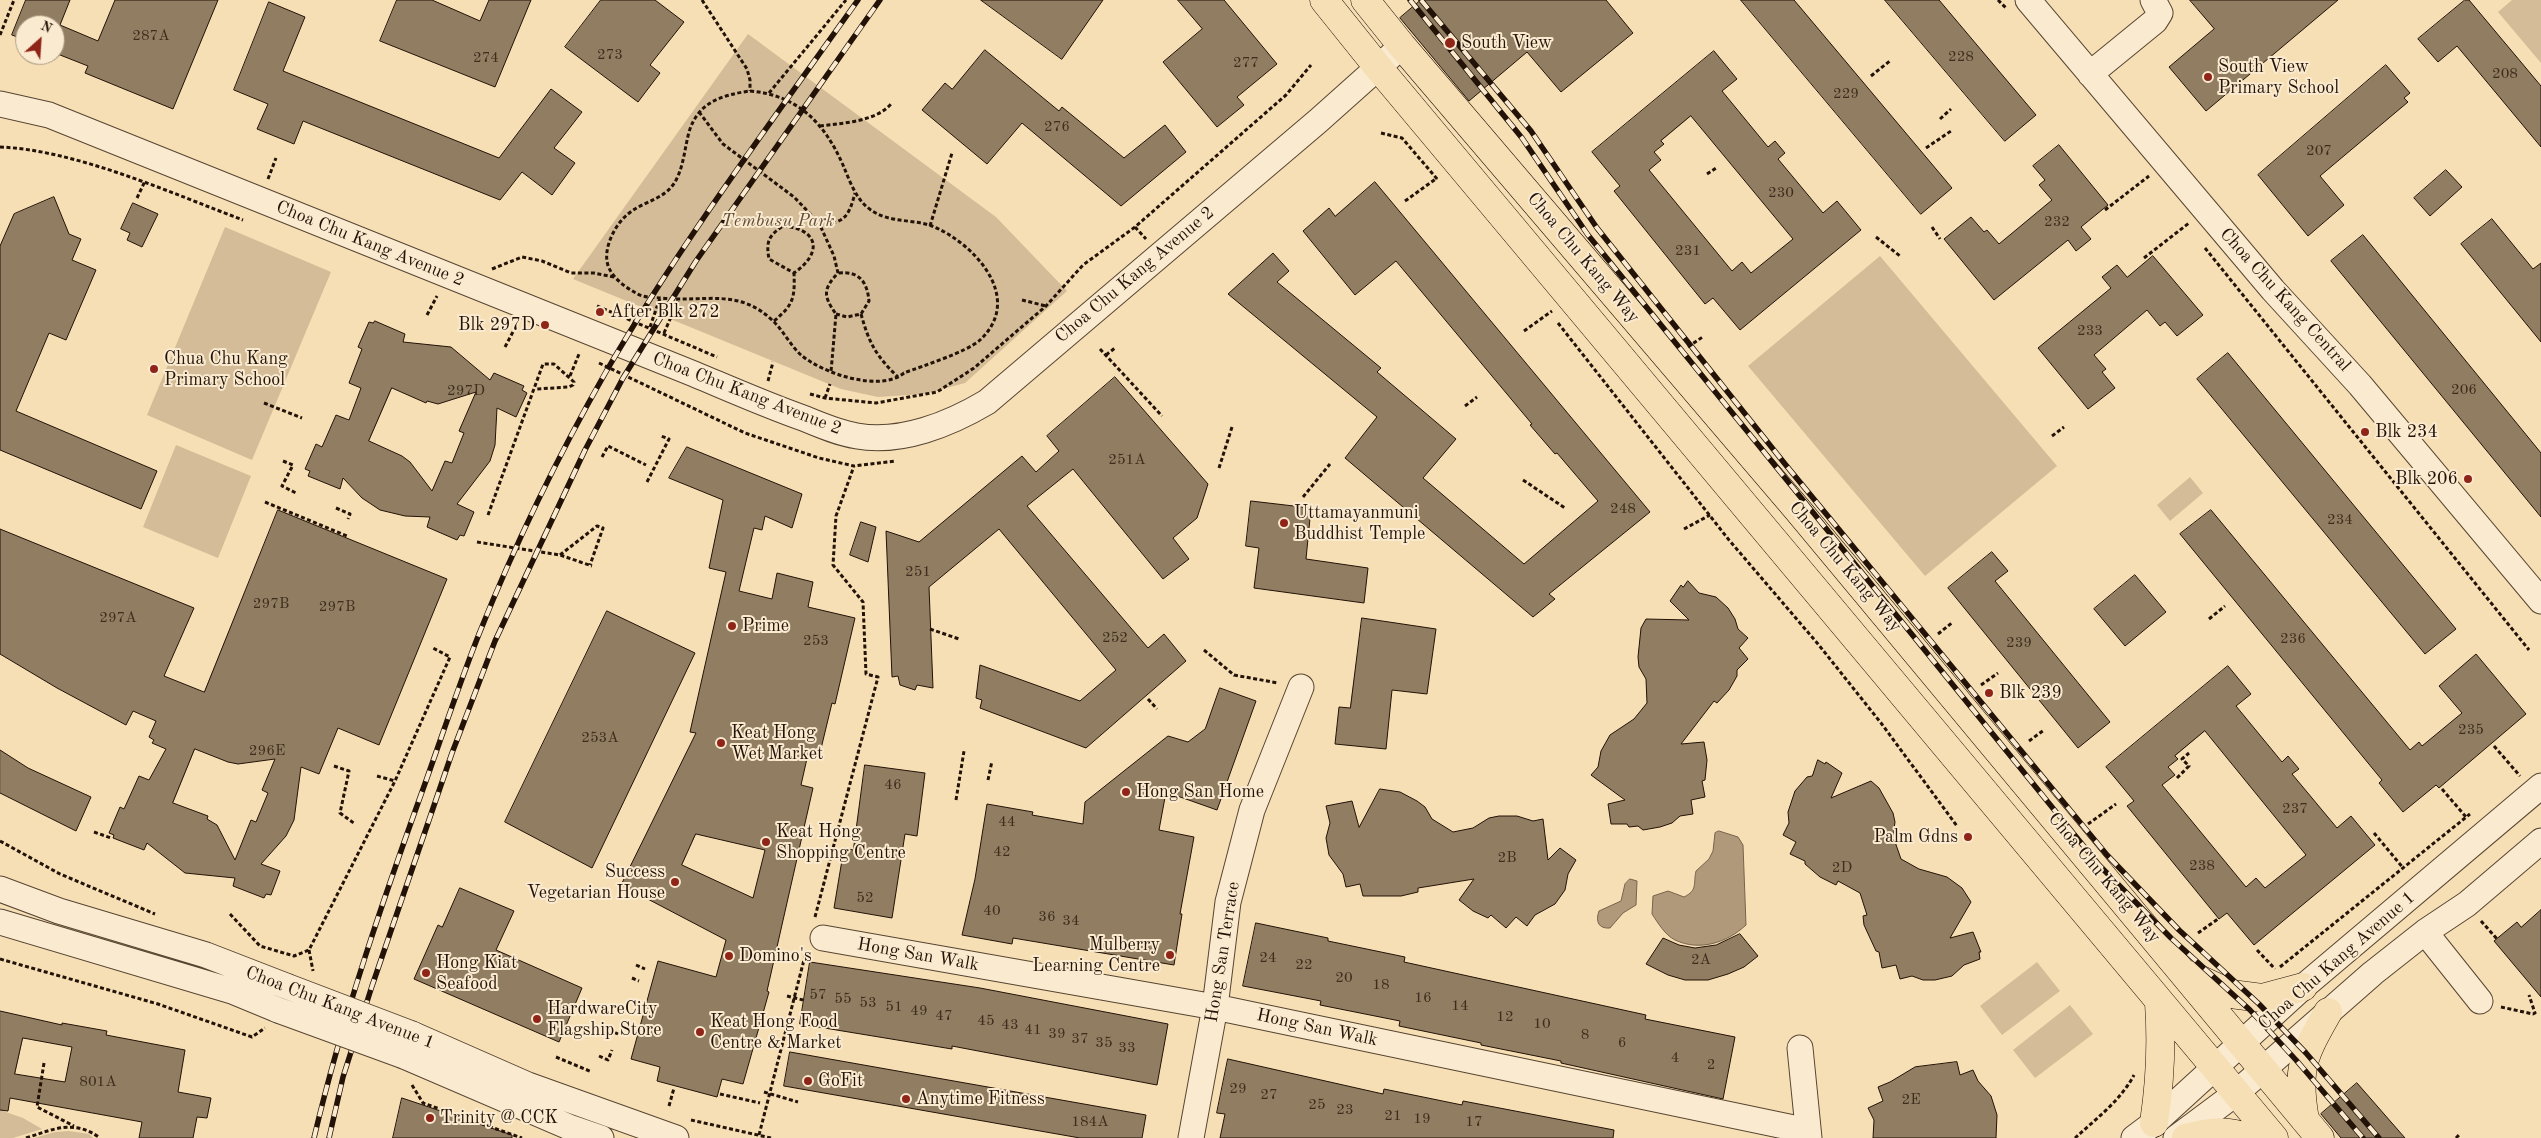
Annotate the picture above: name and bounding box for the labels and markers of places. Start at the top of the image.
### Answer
place label: South View [1461,32,1552,54]
marker: South View [1443,36,1457,50]
place label: South View Primary School [2218,56,2339,98]
marker: South View Primary School [2202,71,2214,83]
place label: After Blk 272 [610,301,720,323]
marker: After Blk 272 [594,306,606,318]
place label: Blk 297D [458,314,535,336]
marker: Blk 297D [539,319,551,331]
place label: Chua Chu Kang Primary School [164,348,288,390]
marker: Chua Chu Kang Primary School [148,363,160,375]
place label: Blk 234 [2375,421,2438,443]
marker: Blk 234 [2359,426,2371,438]
place label: Blk 206 [2395,468,2458,490]
marker: Blk 206 [2462,473,2474,485]
place label: Uttamayanmuni Buddhist Temple [1294,502,1425,544]
marker: Uttamayanmuni Buddhist Temple [1278,517,1290,529]
place label: Prime [742,615,789,637]
marker: Prime [726,620,738,632]
place label: Blk 239 [1999,682,2062,704]
marker: Blk 239 [1983,687,1995,699]
place label: Keat Hong Wet Market [731,722,823,764]
marker: Keat Hong Wet Market [715,737,727,749]
place label: Hong San Home [1136,781,1264,803]
marker: Hong San Home [1120,786,1132,798]
place label: Keat Hong Shopping Centre [776,821,906,864]
place label: Palm Gdns [1874,826,1958,848]
marker: Palm Gdns [1962,831,1974,843]
marker: Keat Hong Shopping Centre [760,836,772,848]
place label: Success Vegetarian House [527,861,665,904]
marker: Success Vegetarian House [669,876,681,888]
place label: Mulberry Learning Centre [1032,934,1160,976]
place label: Domino's [739,945,812,967]
marker: Mulberry Learning Centre [1164,949,1176,961]
marker: Domino's [723,950,735,962]
place label: Hong Kiat Seafood [436,952,517,994]
marker: Hong Kiat Seafood [420,967,432,979]
place label: HardwareCity Flagship Store [547,998,662,1040]
place label: Keat Hong Food Centre & Market [710,1011,842,1054]
marker: HardwareCity Flagship Store [531,1013,543,1025]
marker: Keat Hong Food Centre & Market [694,1026,706,1038]
place label: GoFit [818,1070,863,1092]
marker: GoFit [802,1075,814,1087]
place label: Anytime Fitness [916,1088,1045,1110]
marker: Anytime Fitness [900,1093,912,1105]
place label: Trinity @ CCK [440,1107,558,1129]
marker: Trinity @ CCK [424,1112,436,1124]

